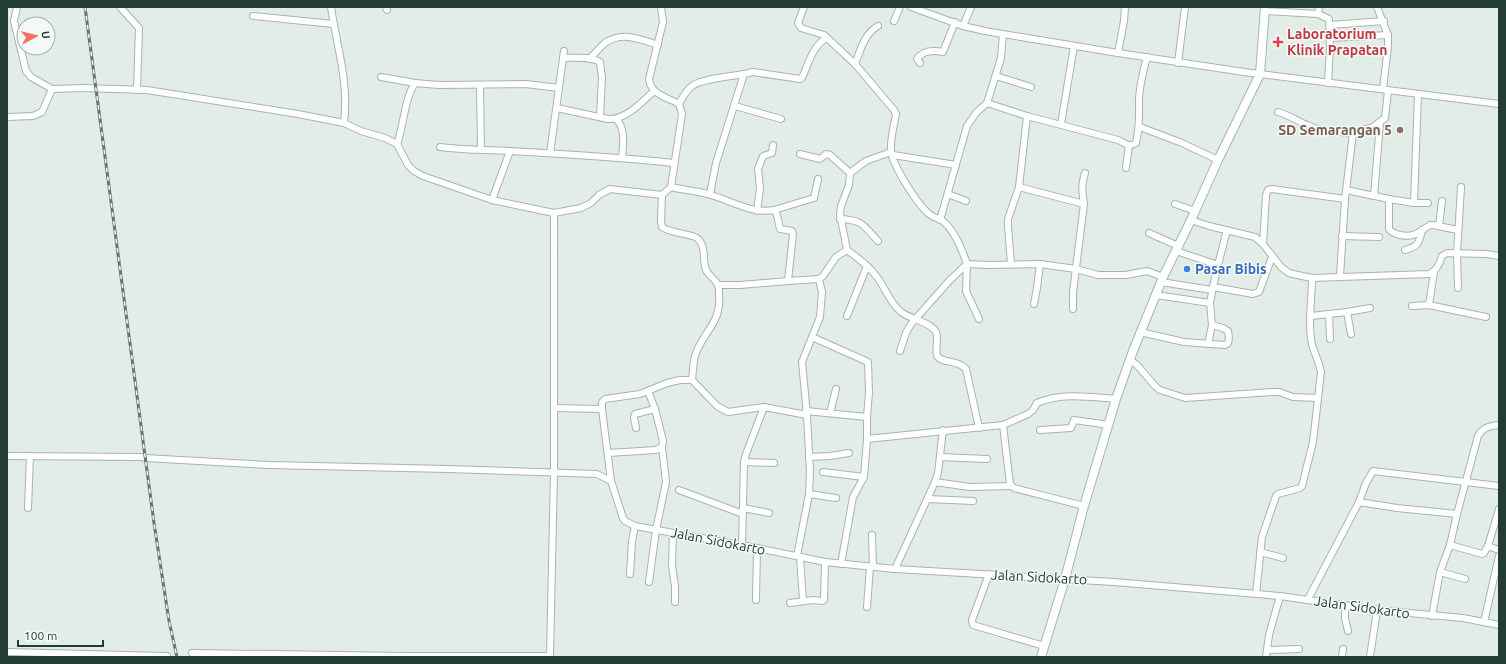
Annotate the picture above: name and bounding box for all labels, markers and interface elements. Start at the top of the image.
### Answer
north arrow [16,16,56,56]
place label: Laboratorium Klinik Prapatan [1287,26,1387,58]
text: U [39,30,52,39]
marker: Laboratorium Klinik Prapatan [1272,36,1284,48]
place label: SD Semarangan 5 [1278,122,1392,138]
marker: SD Semarangan 5 [1395,125,1405,135]
place label: Pasar Bibis [1195,261,1267,277]
marker: Pasar Bibis [1182,264,1192,274]
street label: Jalan Sidokarto [669,524,767,558]
street label: Jalan Sidokarto [990,566,1088,588]
street label: Jalan Sidokarto [1313,592,1411,622]
scale bar [18,622,103,648]
text: 100 m [24,629,57,642]

